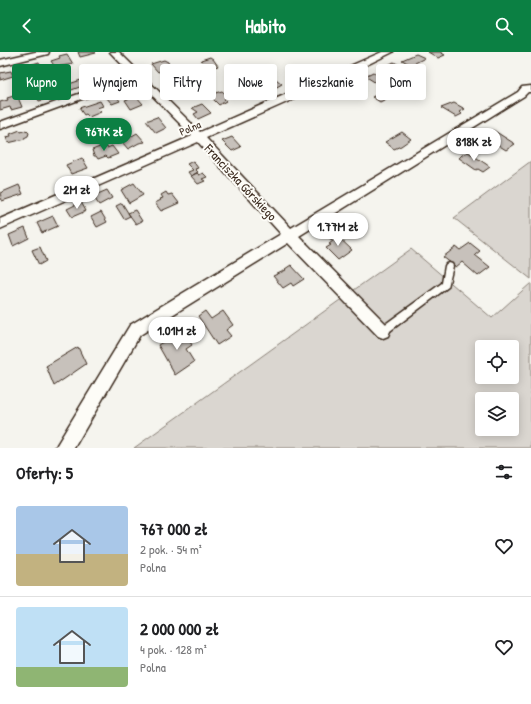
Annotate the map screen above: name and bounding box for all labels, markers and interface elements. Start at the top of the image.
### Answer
text: Habito [245,14,286,39]
icon: back [16,15,38,37]
icon: search [493,15,515,37]
chip: Kupno [12,64,71,100]
chip: Wynajem [79,64,152,100]
chip: Filtry [160,64,216,100]
chip: Nowe [224,64,277,100]
chip: Mieszkanie [285,64,368,100]
chip: Dom [376,64,426,100]
street label: Polna [177,117,203,139]
pin: 767K zł [67,118,141,152]
text: 767K zł [85,122,123,140]
pin: 818K zł [437,128,511,162]
text: 818K zł [456,132,492,150]
street label: Franciszka Górskiego [200,139,281,224]
pin: 2M zł [49,176,105,210]
text: 2M zł [63,180,91,198]
pin: 1.77M zł [297,213,379,247]
text: 1.77M zł [317,217,359,235]
pin: 1.01M zł [136,317,218,351]
text: 1.01M zł [157,321,197,339]
map controls [475,340,519,436]
button: locate [475,340,519,384]
button: layers [475,392,519,436]
text: Oferty: 5 [16,461,73,484]
icon: filters [493,461,515,483]
text: 767 000 zł [140,517,208,540]
icon: home [48,522,96,570]
icon: heart [493,535,515,557]
text: 2 pok. · 54 m² [140,540,202,558]
text: Polna [140,558,166,576]
text: 2 000 000 zł [140,617,219,640]
icon: home [48,623,96,671]
icon: heart [493,636,515,658]
text: 4 pok. · 128 m² [140,640,207,658]
text: Polna [140,658,166,676]

